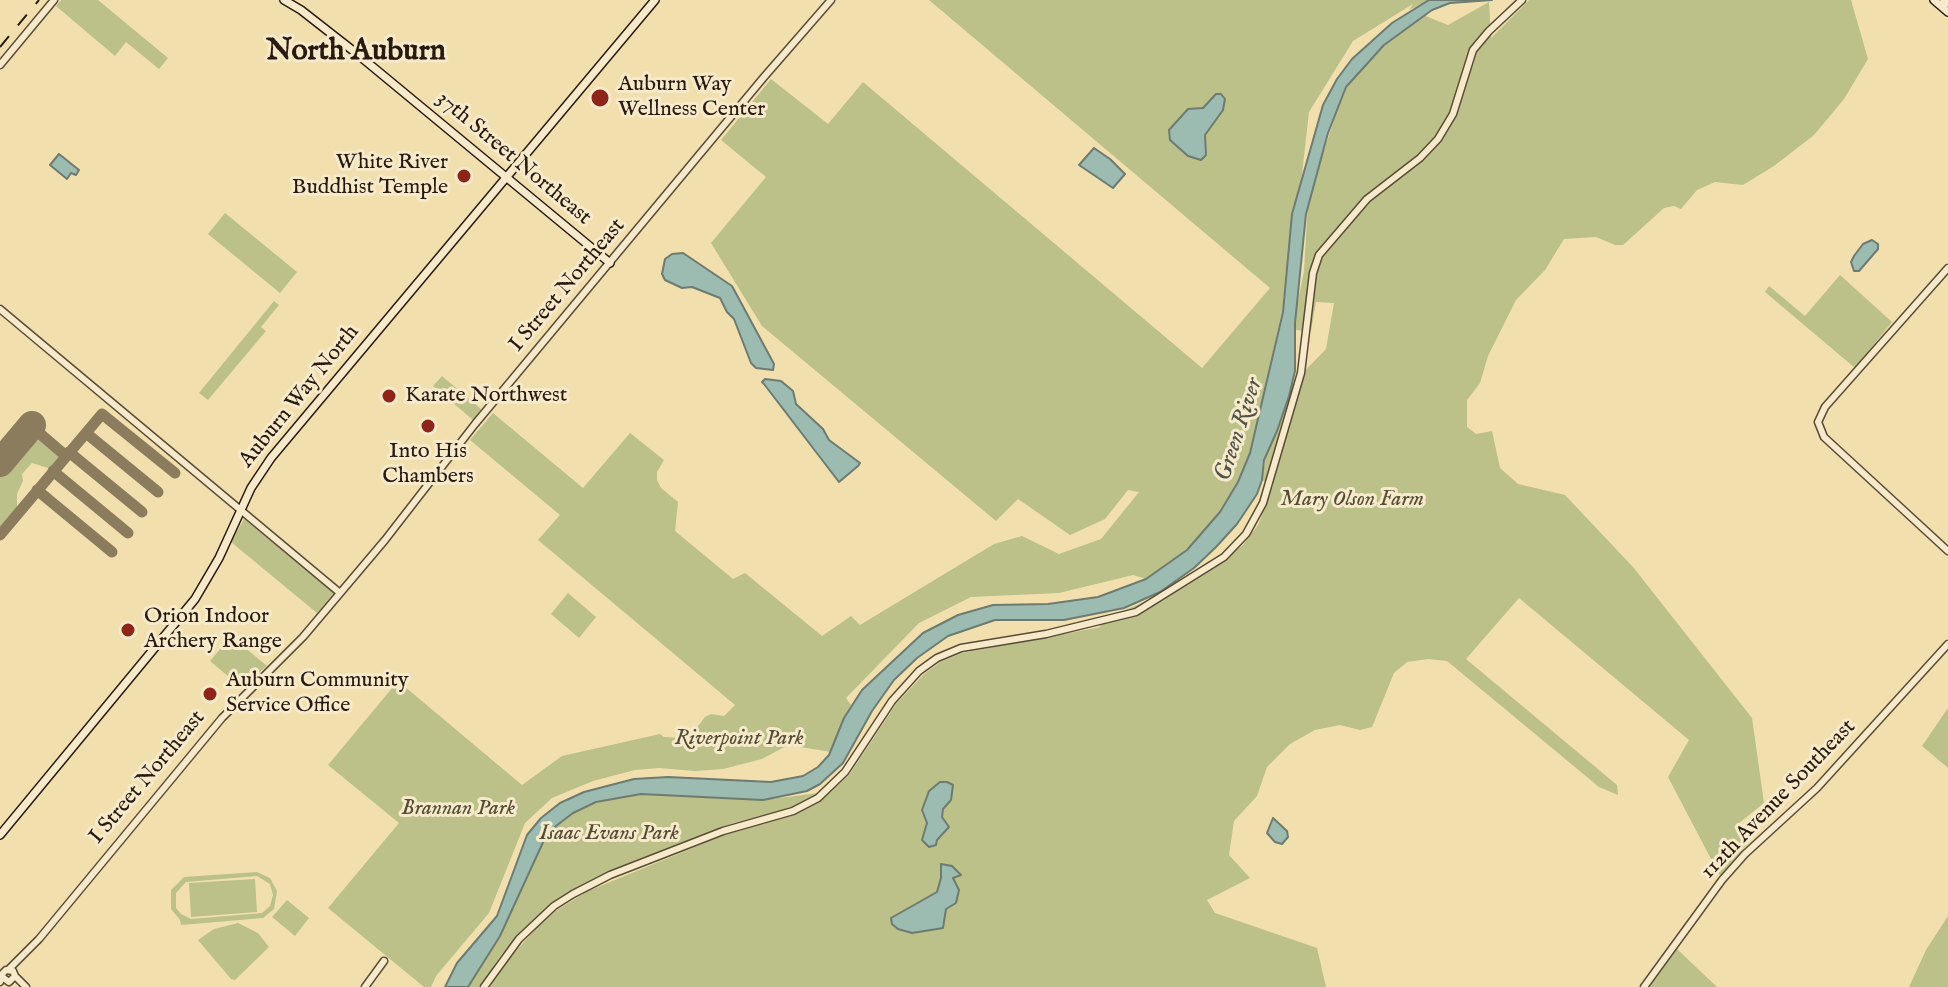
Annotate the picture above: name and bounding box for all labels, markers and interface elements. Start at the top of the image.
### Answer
district label: North Auburn [266,35,446,71]
place label: Auburn Way Wellness Center [618,72,765,124]
street label: 37th Street Northeast [430,86,596,232]
marker: Auburn Way Wellness Center [589,87,611,109]
place label: White River Buddhist Temple [292,150,448,202]
marker: White River Buddhist Temple [455,167,473,185]
street label: I Street Northeast [505,214,631,358]
street label: Auburn Way North [234,320,366,474]
water label: Green River [1210,375,1270,485]
place label: Karate Northwest [405,383,567,409]
marker: Karate Northwest [380,387,398,405]
marker: Into His Chambers [419,417,437,435]
place label: Into His Chambers [382,439,474,490]
park label: Mary Olson Farm [1280,487,1424,513]
place label: Orion Indoor Archery Range [144,604,282,656]
marker: Orion Indoor Archery Range [119,621,137,639]
place label: Auburn Community Service Office [226,668,409,720]
marker: Auburn Community Service Office [201,685,219,703]
street label: I Street Northeast [85,706,211,850]
street label: 112th Avenue Southeast [1696,715,1862,885]
park label: Riverpoint Park [674,726,804,752]
park label: Brannan Park [401,796,515,822]
park label: Isaac Evans Park [539,821,679,847]

